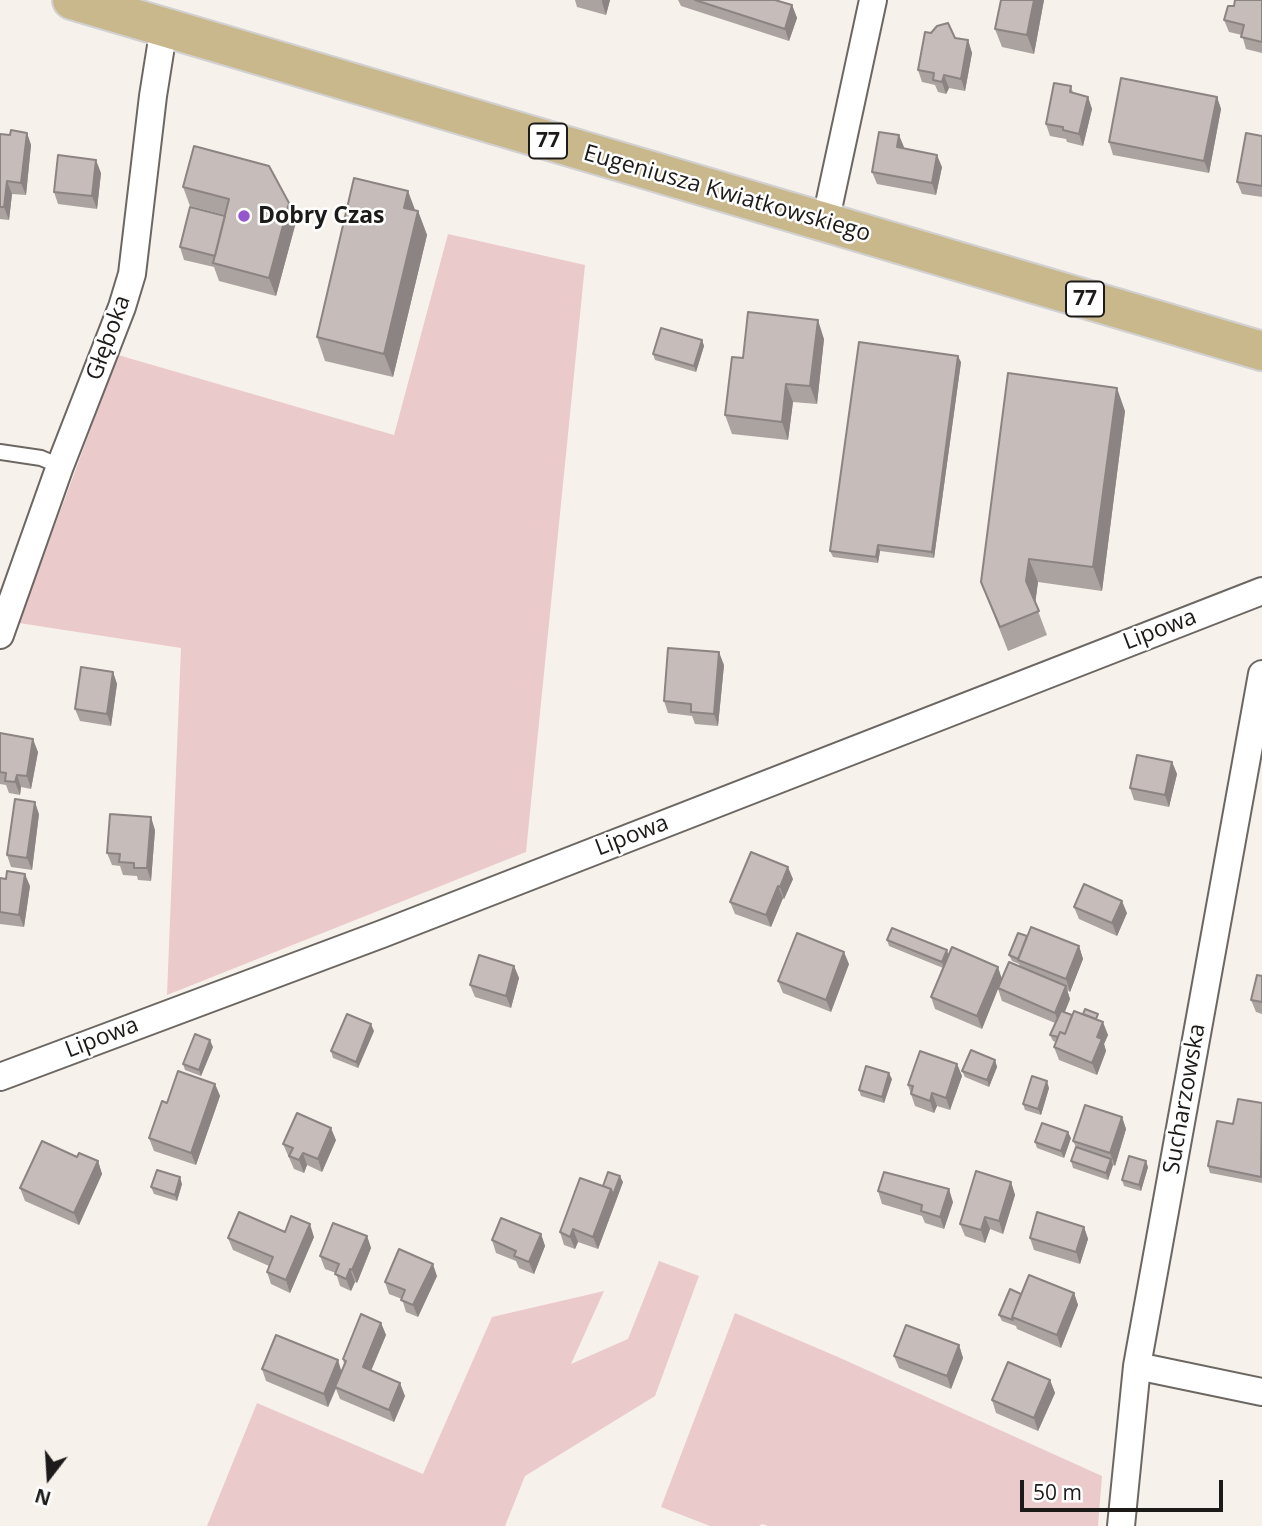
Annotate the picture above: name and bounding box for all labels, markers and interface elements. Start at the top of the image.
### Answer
road number: 77 [529,124,567,158]
street label: Eugeniusza Kwiatkowskiego [580,140,874,248]
place label: Dobry Czas [258,202,385,230]
marker: Dobry Czas [236,208,252,224]
road number: 77 [1066,282,1104,316]
street label: Głęboka [81,292,137,384]
street label: Lipowa [1119,603,1201,657]
street label: Lipowa [591,809,673,863]
street label: Lipowa [61,1011,143,1065]
street label: Sucharzowska [1158,1022,1212,1176]
north arrow [14,1442,84,1512]
scale bar [1024,1466,1227,1510]
text: 50 m [1033,1478,1082,1506]
text: N [32,1482,54,1512]

